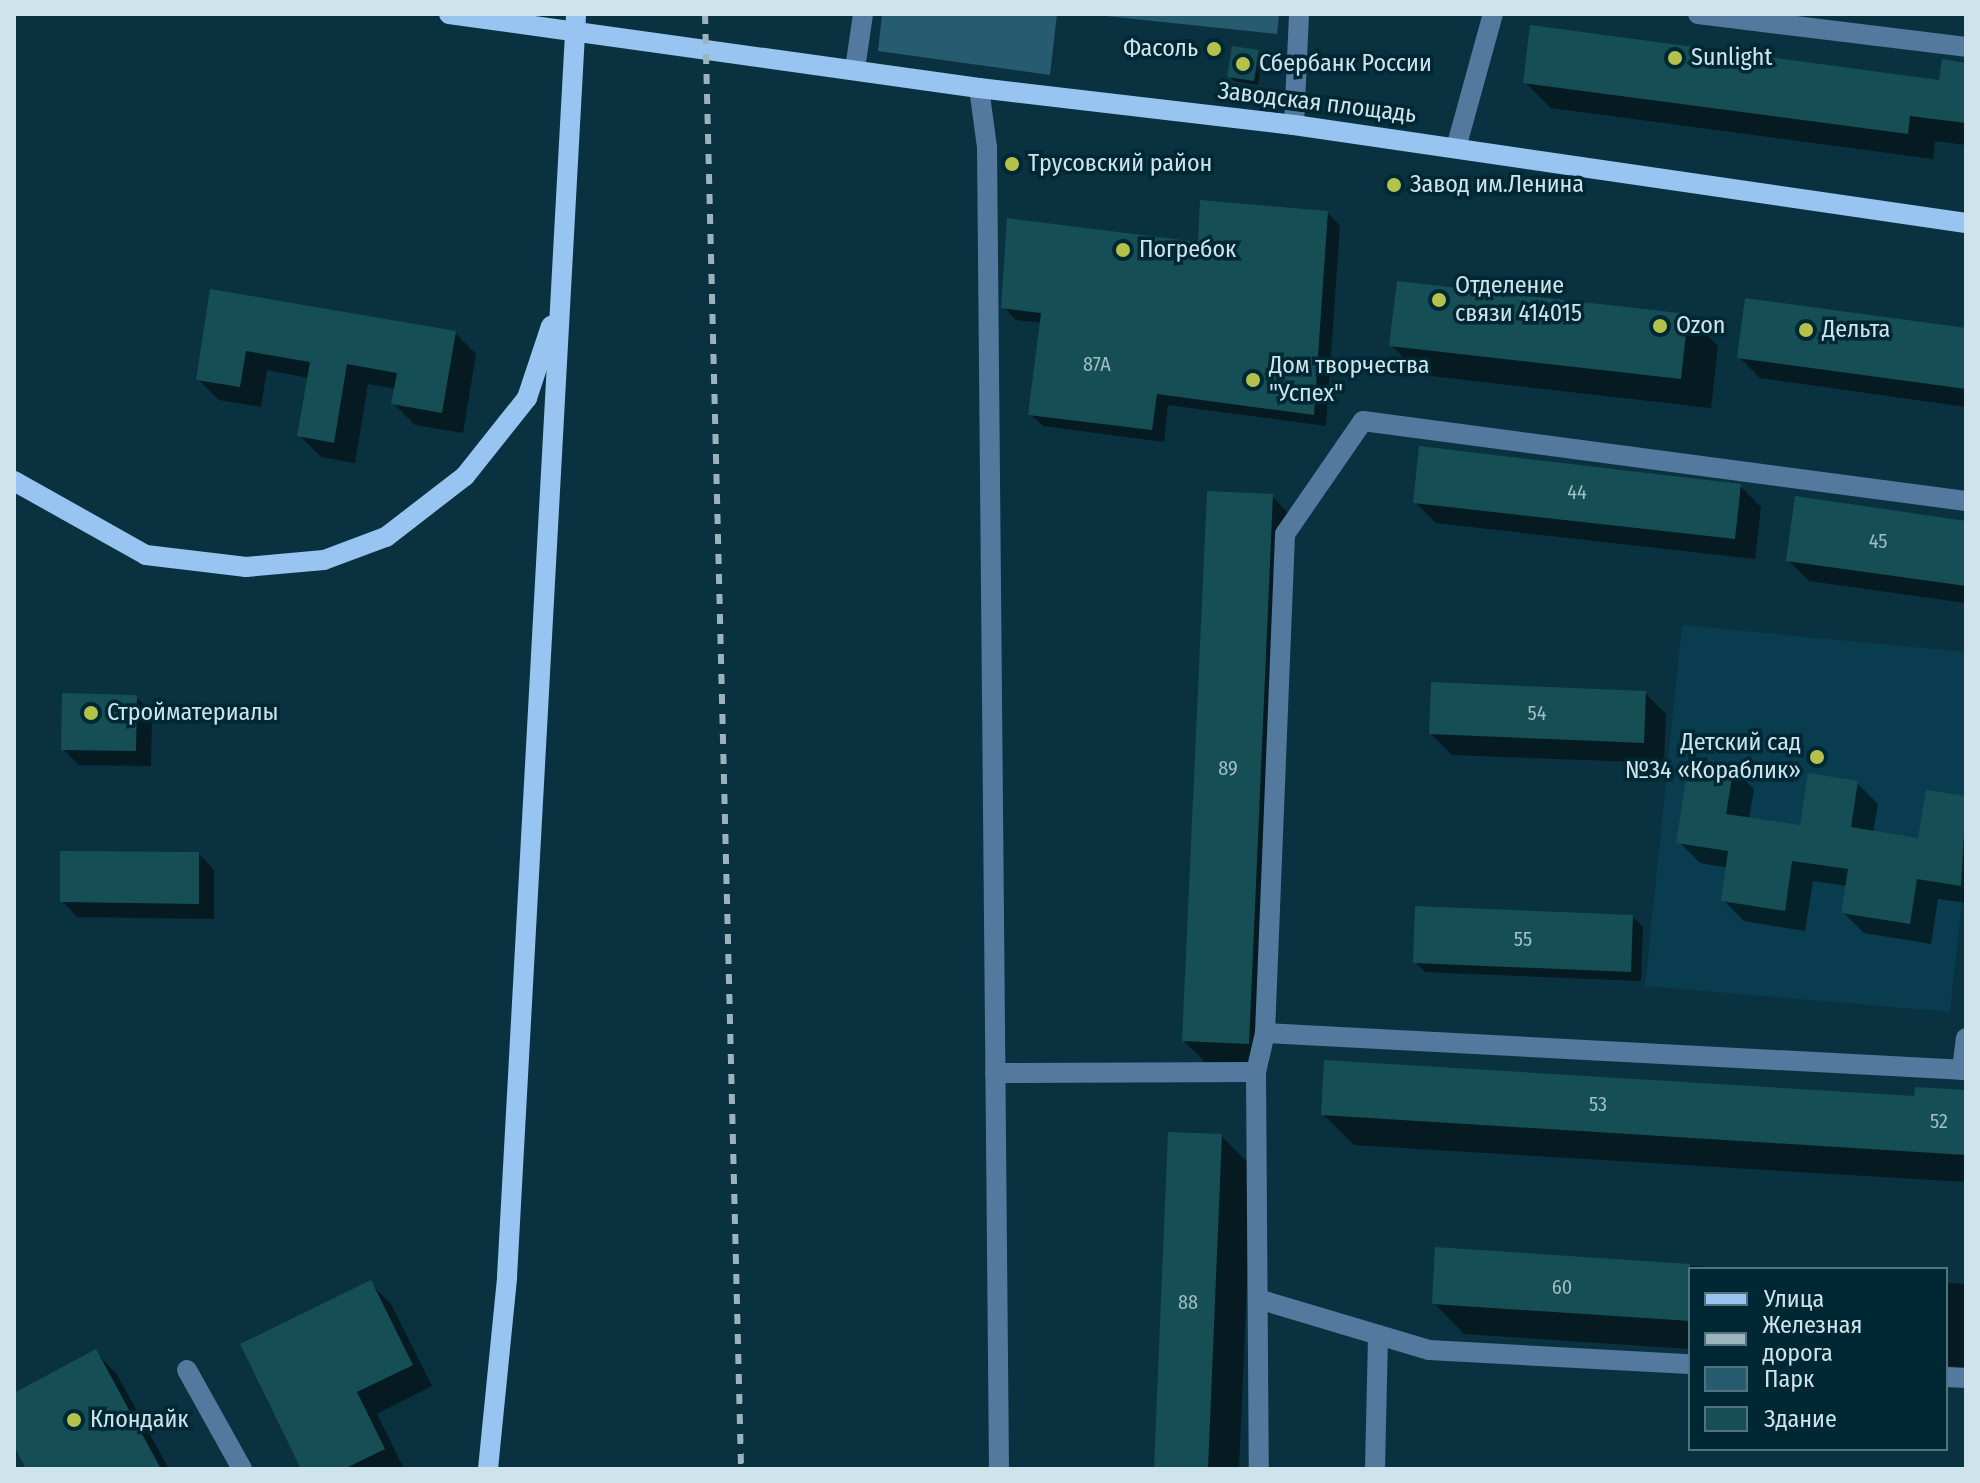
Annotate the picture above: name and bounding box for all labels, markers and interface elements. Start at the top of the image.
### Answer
place label: Фасоль [1123,35,1198,63]
marker: Фасоль [1205,40,1223,58]
place label: Sunlight [1691,44,1772,72]
marker: Sunlight [1666,49,1684,67]
place label: Сбербанк России [1259,50,1432,78]
marker: Сбербанк России [1234,55,1252,73]
street label: Заводская площадь [1216,77,1418,129]
place label: Трусовский район [1028,150,1212,178]
marker: Трусовский район [1003,155,1021,173]
place label: Завод им.Ленина [1410,171,1584,199]
marker: Завод им.Ленина [1385,176,1403,194]
place label: Погребок [1139,236,1236,264]
marker: Погребок [1114,241,1132,259]
place label: Отделение связи 414015 [1455,272,1582,328]
marker: Отделение связи 414015 [1430,291,1448,309]
place label: Ozon [1676,312,1725,340]
place label: Дельта [1822,316,1890,344]
marker: Ozon [1651,317,1669,335]
marker: Дельта [1797,321,1815,339]
house number: 87А [1083,352,1111,376]
place label: Дом творчества "Успех" [1269,352,1430,408]
marker: Дом творчества "Успех" [1244,371,1262,389]
house number: 44 [1567,480,1587,504]
house number: 45 [1869,529,1887,553]
place label: Стройматериалы [107,699,279,727]
house number: 54 [1528,701,1546,725]
marker: Стройматериалы [82,704,100,722]
place label: Детский сад №34 «Кораблик» [1625,729,1801,785]
marker: Детский сад №34 «Кораблик» [1808,748,1826,766]
house number: 89 [1218,756,1238,780]
house number: 55 [1514,927,1532,951]
house number: 53 [1589,1092,1607,1116]
house number: 52 [1930,1109,1948,1133]
legend [1688,1267,1948,1451]
house number: 60 [1552,1275,1572,1299]
text: Улица [1764,1285,1824,1313]
house number: 88 [1178,1290,1198,1314]
text: Железная дорога [1763,1311,1862,1367]
text: Парк [1764,1365,1814,1393]
text: Здание [1764,1405,1837,1433]
place label: Клондайк [90,1406,189,1434]
marker: Клондайк [65,1411,83,1429]

